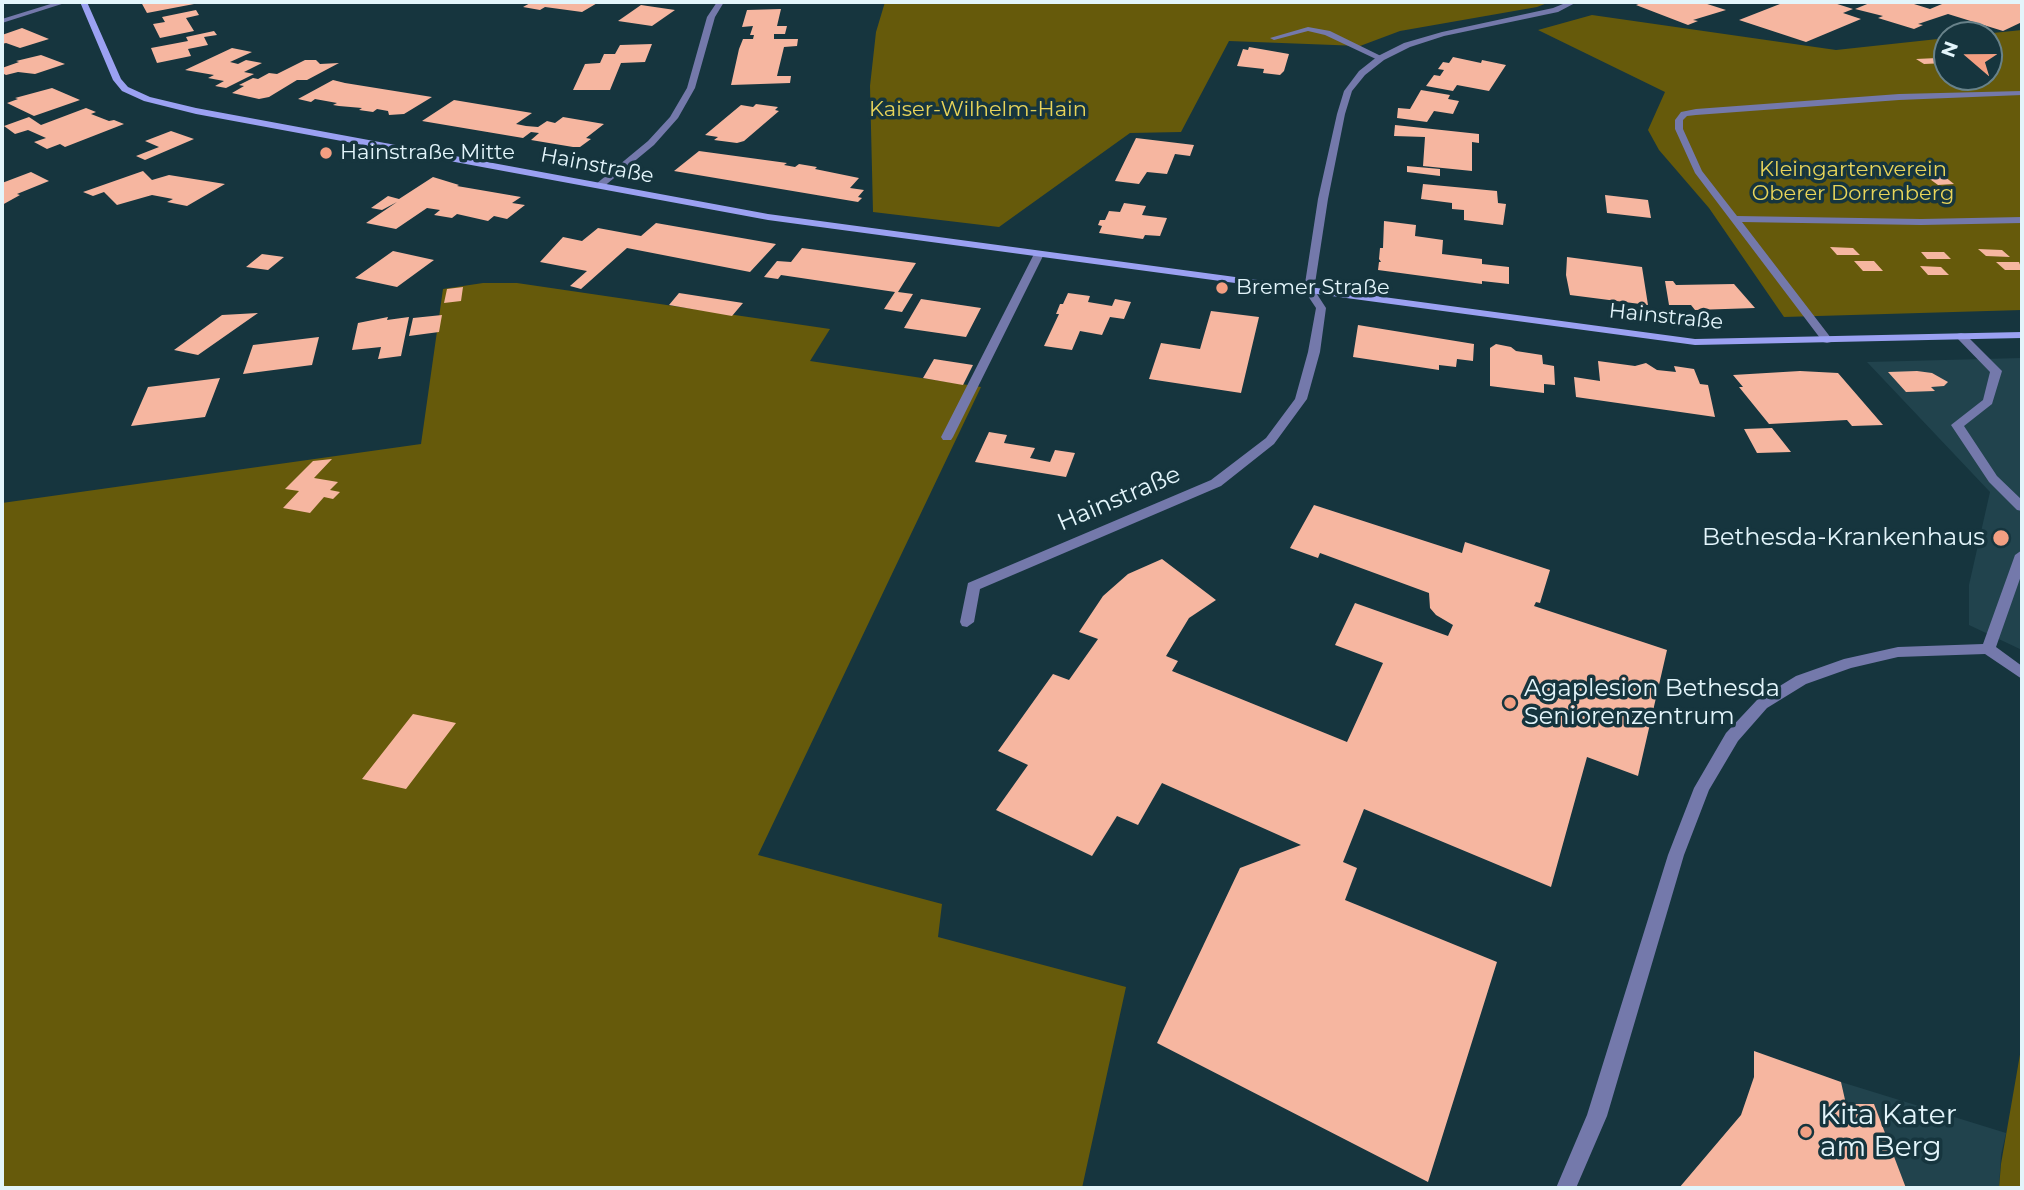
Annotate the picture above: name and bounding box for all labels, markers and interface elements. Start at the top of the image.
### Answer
north arrow [1933,21,2003,91]
text: N [1936,38,1963,60]
park label: Kaiser-Wilhelm-Hain [869,97,1087,123]
place label: Hainstraße Mitte [340,140,515,166]
street label: Hainstraße [538,143,656,189]
marker: Hainstraße Mitte [318,145,334,161]
park label: Kleingartenverein Oberer Dorrenberg [1752,157,1954,207]
place label: Bremer Straße [1236,275,1390,301]
marker: Bremer Straße [1214,280,1230,296]
street label: Hainstraße [1608,298,1724,336]
street label: Hainstraße [1053,460,1185,538]
place label: Bethesda-Krankenhaus [1702,524,1985,552]
marker: Bethesda-Krankenhaus [1991,528,2011,548]
place label: Agaplesion Bethesda Seniorenzentrum [1524,675,1780,731]
marker: Agaplesion Bethesda Seniorenzentrum [1502,695,1518,711]
place label: Kita Kater am Berg [1820,1099,1957,1165]
marker: Kita Kater am Berg [1798,1124,1814,1140]

